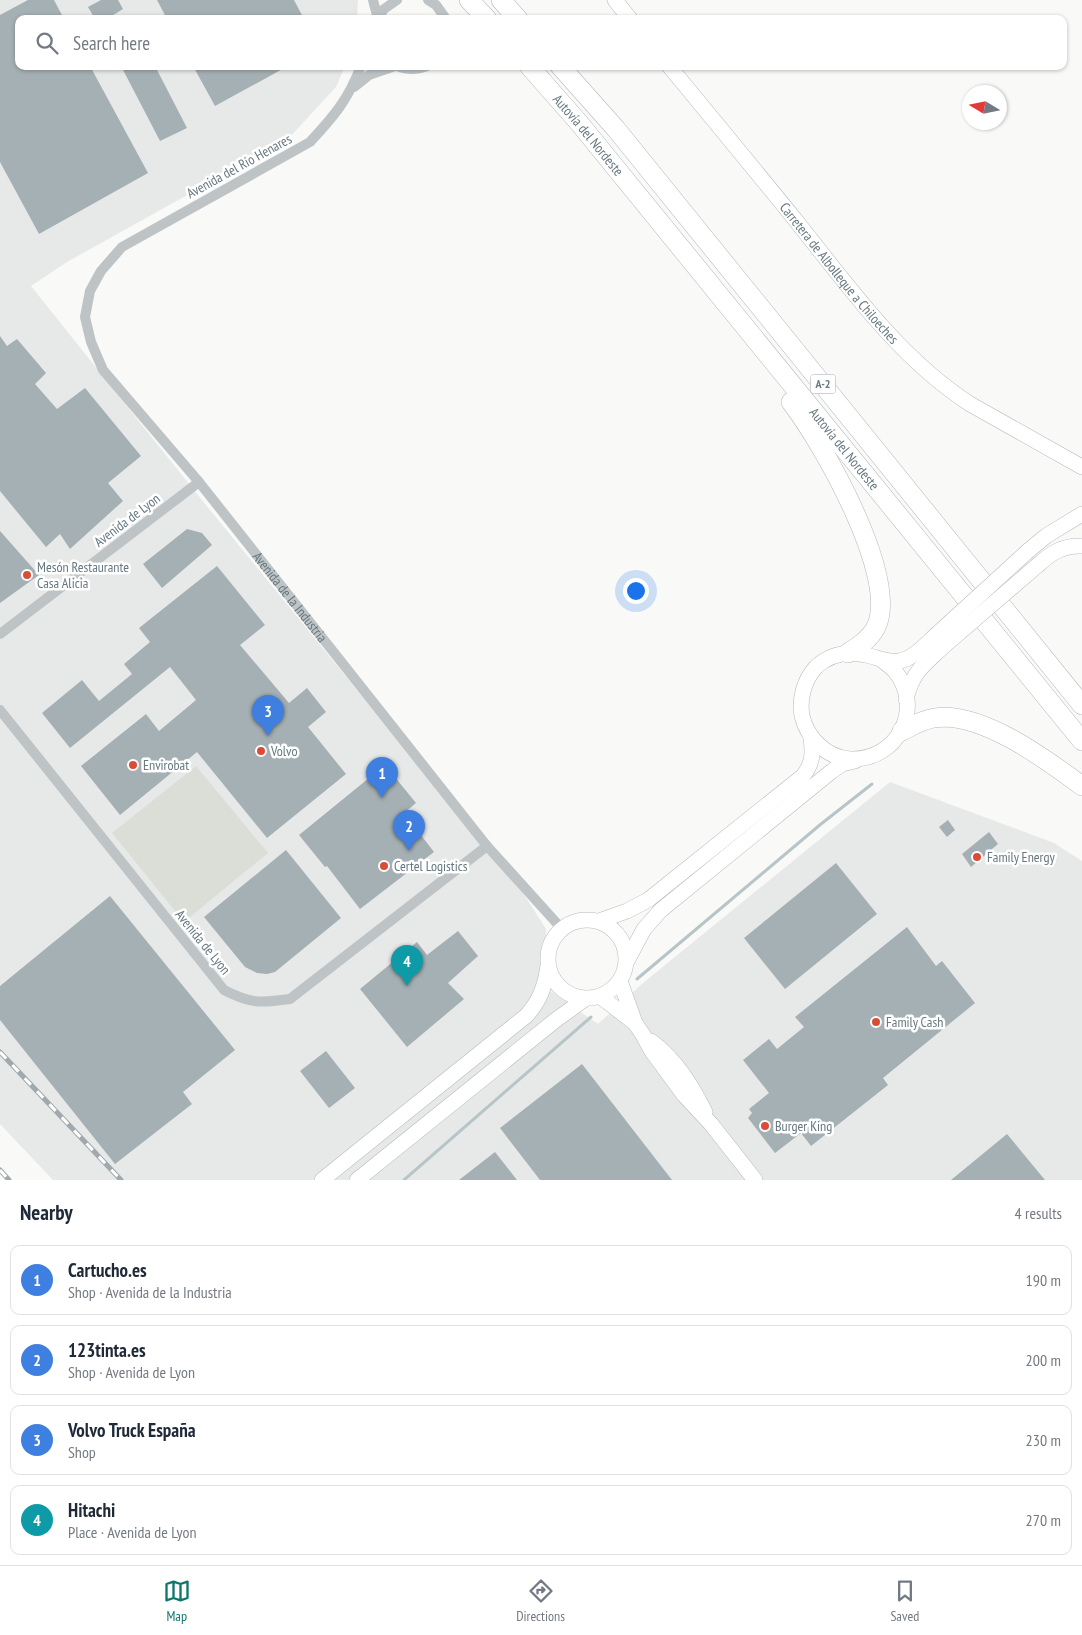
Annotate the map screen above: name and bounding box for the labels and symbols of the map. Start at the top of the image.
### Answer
north arrow [962,85,1007,130]
street label: Autovía del Nordeste [549,90,628,180]
street label: Avenida del Río Henares [183,130,295,202]
street label: Carretera de Albolleque a Chiloeches [776,199,903,348]
road number: A-2 [810,374,836,394]
street label: Autovía del Nordeste [805,404,883,494]
street label: Avenida de Lyon [90,489,164,551]
street label: Avenida de la Industria [249,548,331,646]
place label: Mesón Restaurante Casa Alicia [37,558,129,592]
marker: Mesón Restaurante Casa Alicia [21,569,33,581]
your location [623,578,649,604]
pin: 3 [252,695,284,736]
place label: Volvo [270,742,298,760]
marker: Volvo [255,745,267,757]
place label: Envirobat [143,756,189,774]
pin: 1 [366,757,398,798]
marker: Envirobat [127,759,139,771]
pin: 2 [393,810,425,851]
place label: Family Energy [987,848,1055,866]
marker: Family Energy [971,851,983,863]
place label: Certel Logistics [394,857,468,875]
marker: Certel Logistics [378,860,390,872]
street label: Avenida de Lyon [171,906,235,978]
pin: 4 [391,945,423,986]
place label: Family Cash [886,1013,943,1031]
marker: Family Cash [870,1016,882,1028]
place label: Burger King [775,1117,832,1135]
marker: Burger King [759,1120,771,1132]

